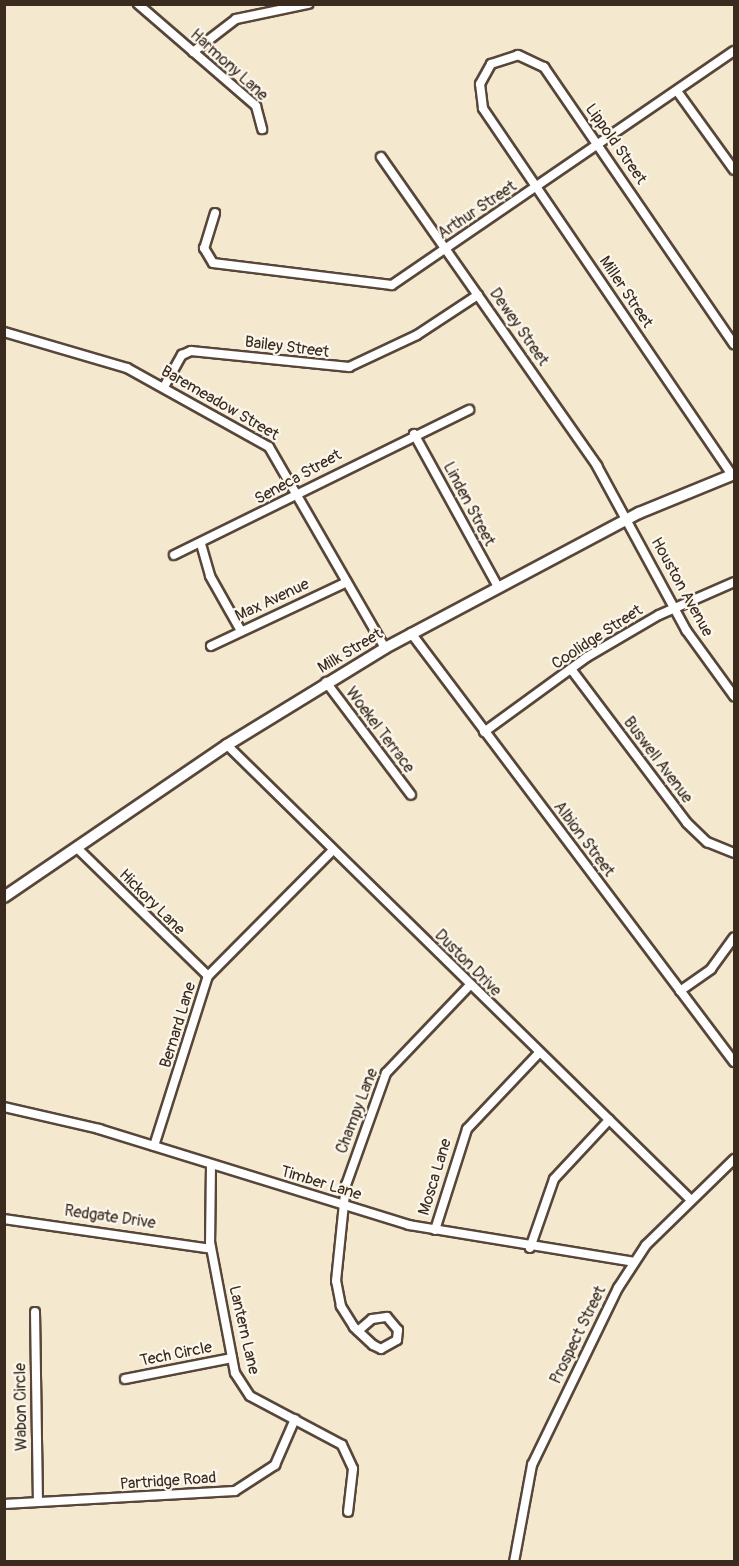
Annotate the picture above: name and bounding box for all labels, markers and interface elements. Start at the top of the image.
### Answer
street label: Harmony Lane [186,25,272,105]
street label: Lippold Street [581,100,651,188]
street label: Arthur Street [434,177,520,243]
street label: Miller Street [595,252,657,332]
street label: Dewey Street [485,285,553,369]
street label: Bailey Street [244,332,330,362]
street label: Baremeadow Street [158,361,282,445]
street label: Seneca Street [251,445,345,509]
street label: Linden Street [439,459,499,549]
street label: Houston Avenue [647,534,717,640]
street label: Max Avenue [232,574,312,626]
street label: Coolidge Street [548,601,646,673]
street label: Milk Street [314,624,386,678]
street label: Woekel Terrace [341,683,419,777]
street label: Buswell Avenue [619,713,697,807]
street label: Albion Street [549,798,619,880]
street label: Hickory Lane [115,865,189,939]
street label: Duston Drive [431,926,505,1000]
street label: Bernard Lane [156,980,200,1070]
street label: Champy Lane [332,1066,382,1156]
street label: Mosca Lane [414,1136,456,1218]
street label: Timber Lane [278,1162,364,1204]
street label: Redgate Drive [63,1201,157,1233]
street label: Prospect Street [546,1283,610,1387]
street label: Lantern Lane [224,1284,264,1376]
street label: Tech Circle [138,1338,214,1370]
street label: Wabon Circle [11,1363,31,1451]
street label: Partridge Road [119,1468,217,1494]

